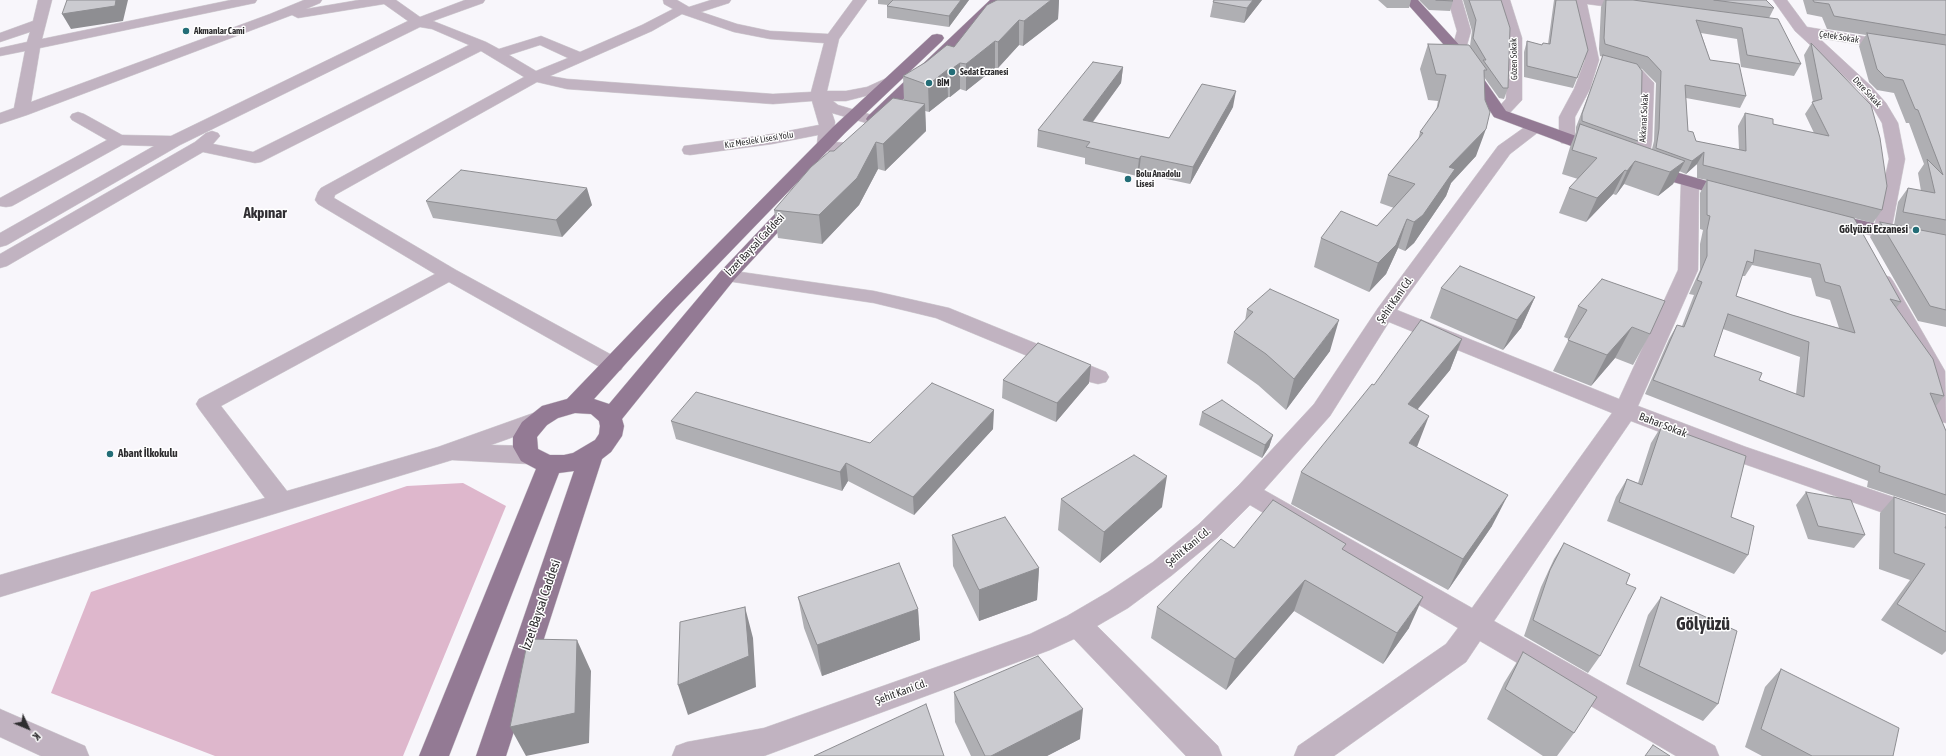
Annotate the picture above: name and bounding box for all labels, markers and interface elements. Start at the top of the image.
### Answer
marker: Akmanlar Cami [181,26,191,36]
place label: Akmanlar Cami [194,26,245,36]
street label: Çetek Sokak [1818,29,1860,45]
street label: Gözen Sokak [1508,38,1520,80]
marker: Sedat Eczanesi [947,67,957,77]
place label: Sedat Eczanesi [960,67,1008,77]
street label: Dere Sokak [1850,75,1884,109]
marker: BİM [924,78,934,88]
place label: BİM [937,78,950,88]
street label: Akkanat Sokak [1637,93,1651,143]
street label: Kız Meslek Lisesi Yolu [724,129,794,151]
place label: Bolu Anadolu Lisesi [1136,169,1181,190]
marker: Bolu Anadolu Lisesi [1123,174,1133,184]
district label: Akpınar [243,204,287,222]
street label: İzzet Baysal Caddesi [723,211,787,279]
place label: Gölyüzü Eczanesi [1839,223,1908,237]
marker: Gölyüzü Eczanesi [1911,225,1921,235]
street label: Şehit Kani Cd. [1374,274,1416,326]
street label: Bahar Sokak [1637,410,1689,440]
place label: Abant İlkokulu [118,447,178,461]
marker: Abant İlkokulu [105,449,115,459]
street label: Şehit Kani Cd. [1163,525,1213,569]
street label: İzzet Baysal Caddesi [518,558,564,652]
district label: Gölyüzü [1676,613,1730,635]
street label: Şehit Kani Cd. [873,677,929,707]
north arrow [8,708,48,748]
text: K [30,730,43,742]

